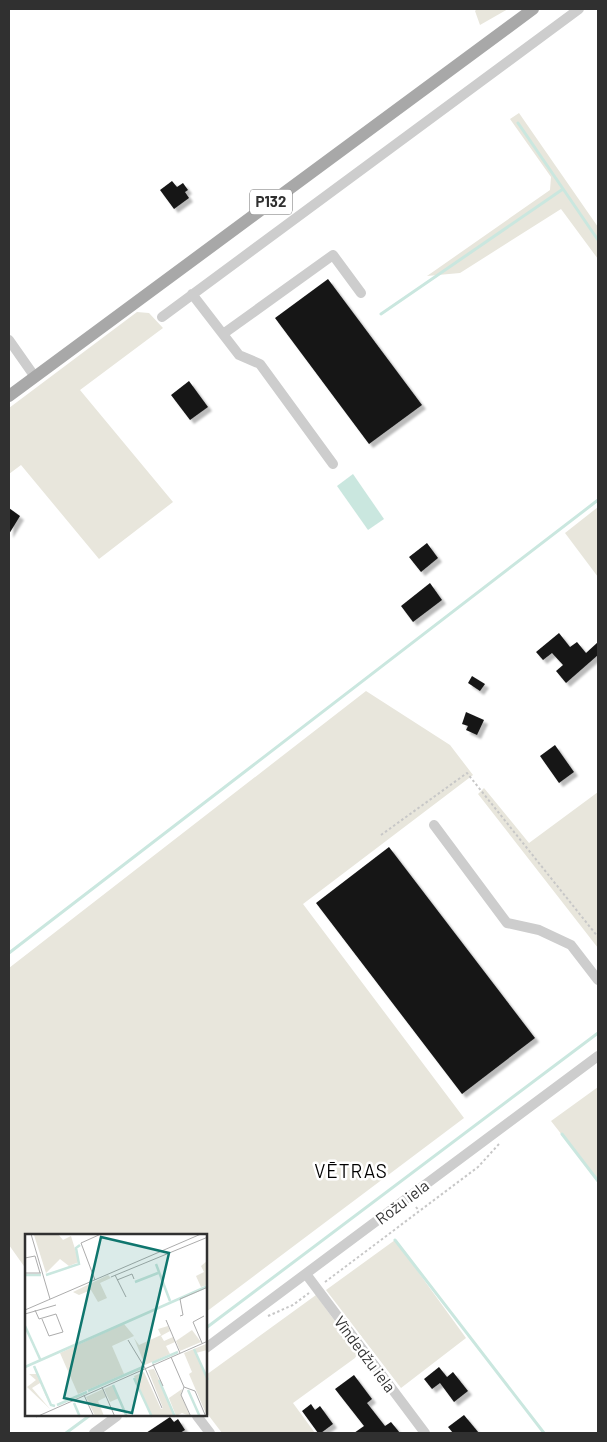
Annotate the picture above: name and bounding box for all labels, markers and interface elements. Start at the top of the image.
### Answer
road number: P132 [250,190,292,214]
district label: VĒTRAS [314,1159,388,1182]
street label: Rožu iela [371,1175,432,1228]
inset map [25,1234,208,1417]
street label: Vīndedžu iela [331,1312,400,1396]

